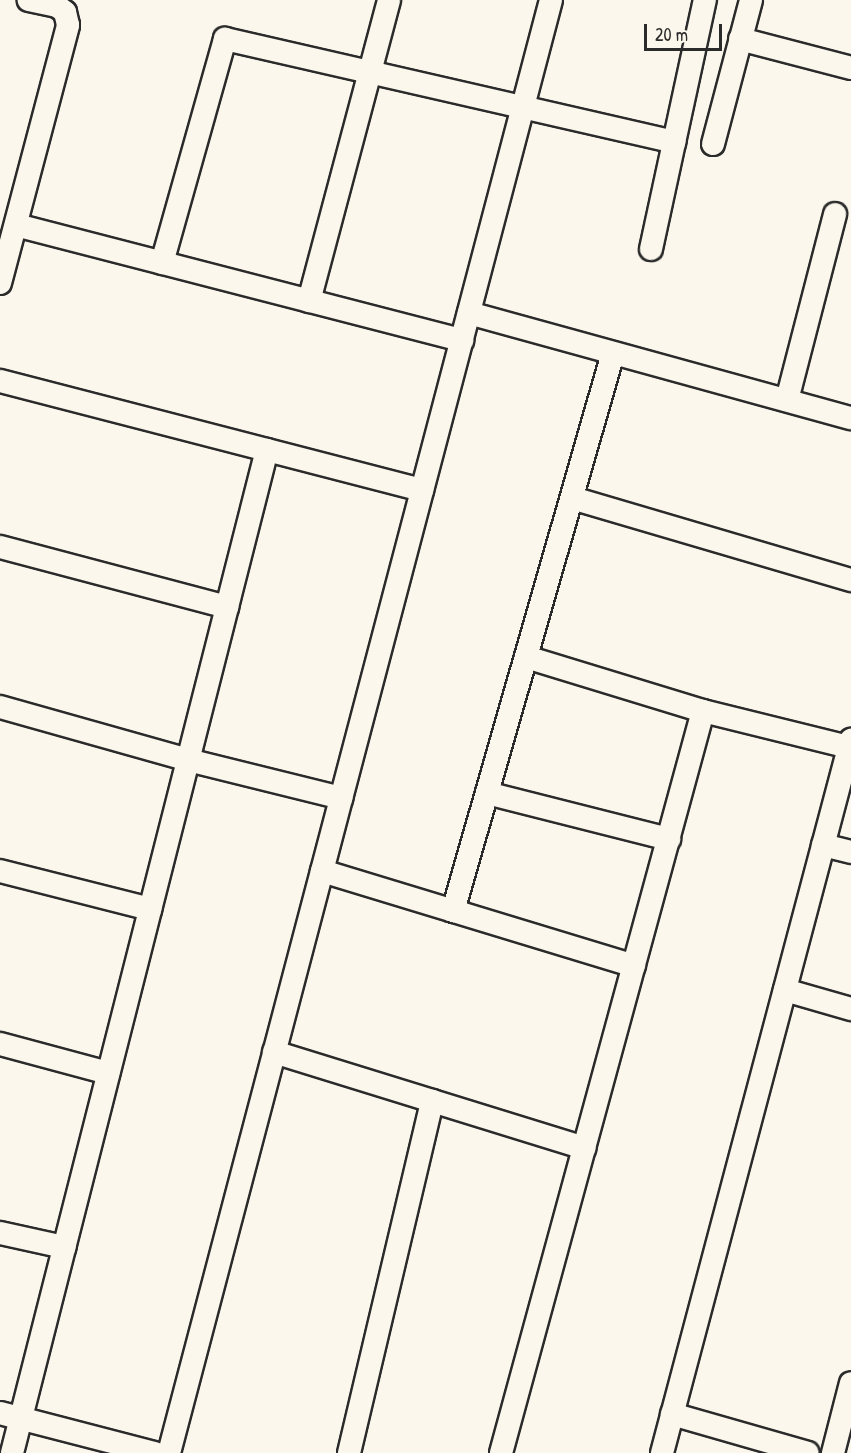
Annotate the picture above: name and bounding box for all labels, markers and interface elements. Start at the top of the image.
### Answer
scale bar [647,12,725,50]
text: 20 m [655,22,688,47]

